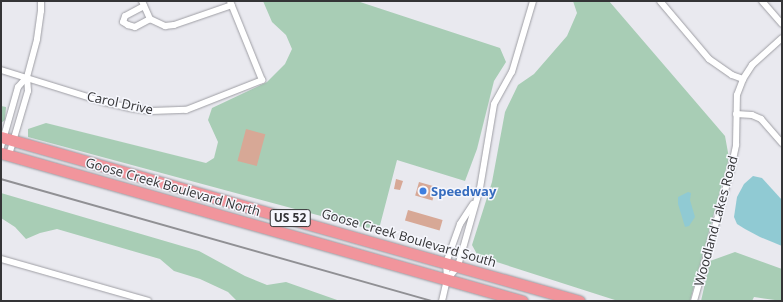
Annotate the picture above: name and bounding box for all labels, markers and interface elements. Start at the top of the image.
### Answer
street label: Carol Drive [86,88,154,118]
street label: Woodland Lakes Road [691,154,741,288]
street label: Goose Creek Boulevard North [84,155,262,219]
place label: Speedway [431,183,496,199]
marker: Speedway [418,186,428,196]
street label: Goose Creek Boulevard South [320,206,498,270]
road number: US 52 [269,208,311,228]

